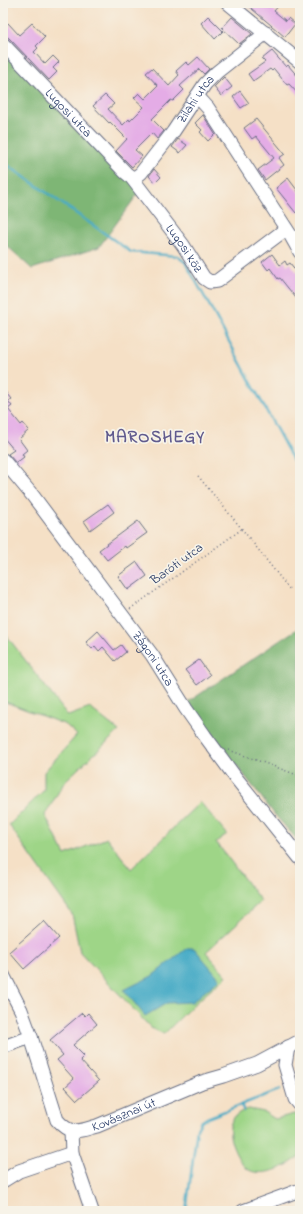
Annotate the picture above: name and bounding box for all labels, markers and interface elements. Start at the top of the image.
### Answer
street label: Zilahi utca [172,70,219,127]
street label: Lugosi utca [40,84,97,142]
street label: Lugosi köz [161,220,208,277]
district label: MAROSHEGY [105,425,205,450]
street label: Baróti utca [146,538,207,590]
street label: Zágoni utca [128,627,179,690]
street label: Kovásznai út [90,1093,159,1136]

